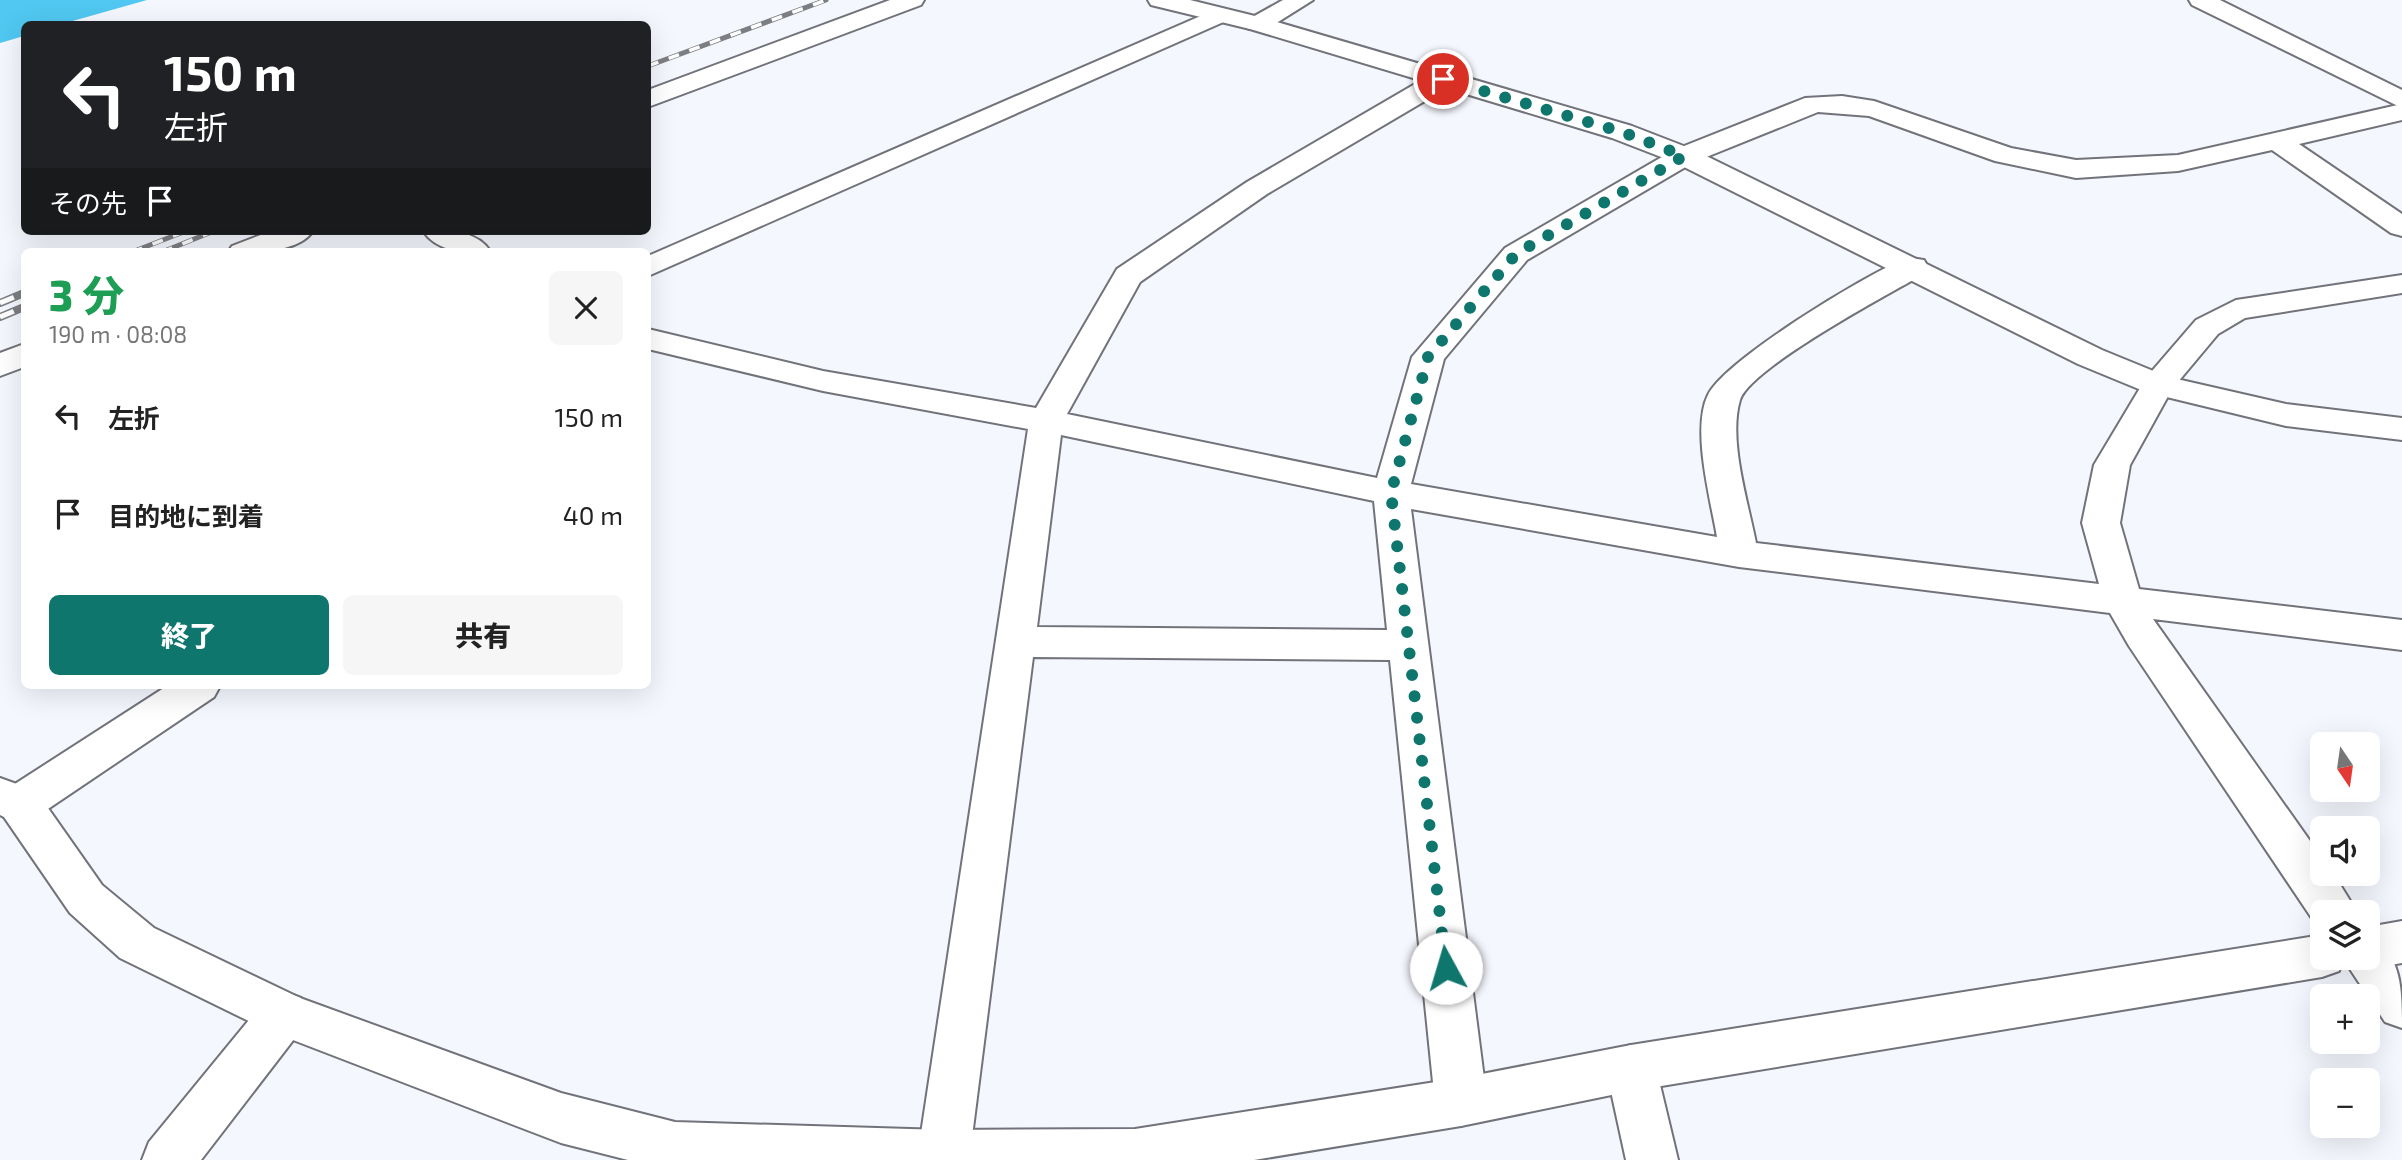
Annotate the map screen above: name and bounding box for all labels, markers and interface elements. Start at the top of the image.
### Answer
text: 150 m [164,42,297,101]
icon: left [49,49,140,140]
pin [1413,49,1473,109]
icon: arrive [1424,60,1462,98]
text: 左折 [164,107,228,145]
icon: arrive [141,182,179,220]
text: その先 [49,187,127,218]
text: 3 分 [49,269,124,319]
button: close [549,271,623,345]
text: 190 m · 08:08 [49,320,187,348]
icon: left [49,397,87,435]
text: 150 m [554,401,623,432]
text: 左折 [108,402,160,433]
icon: arrive [49,495,87,533]
text: 40 m [563,499,623,530]
text: 目的地に到着 [108,500,264,531]
button: 終了 [49,595,329,675]
button: 共有 [343,595,623,675]
north arrow [2310,732,2380,802]
map controls [2310,732,2380,1138]
button: sound [2310,816,2380,886]
button: layers [2310,900,2380,970]
position arrow [1409,931,1483,1005]
button: + [2310,984,2380,1054]
button: − [2310,1068,2380,1138]

